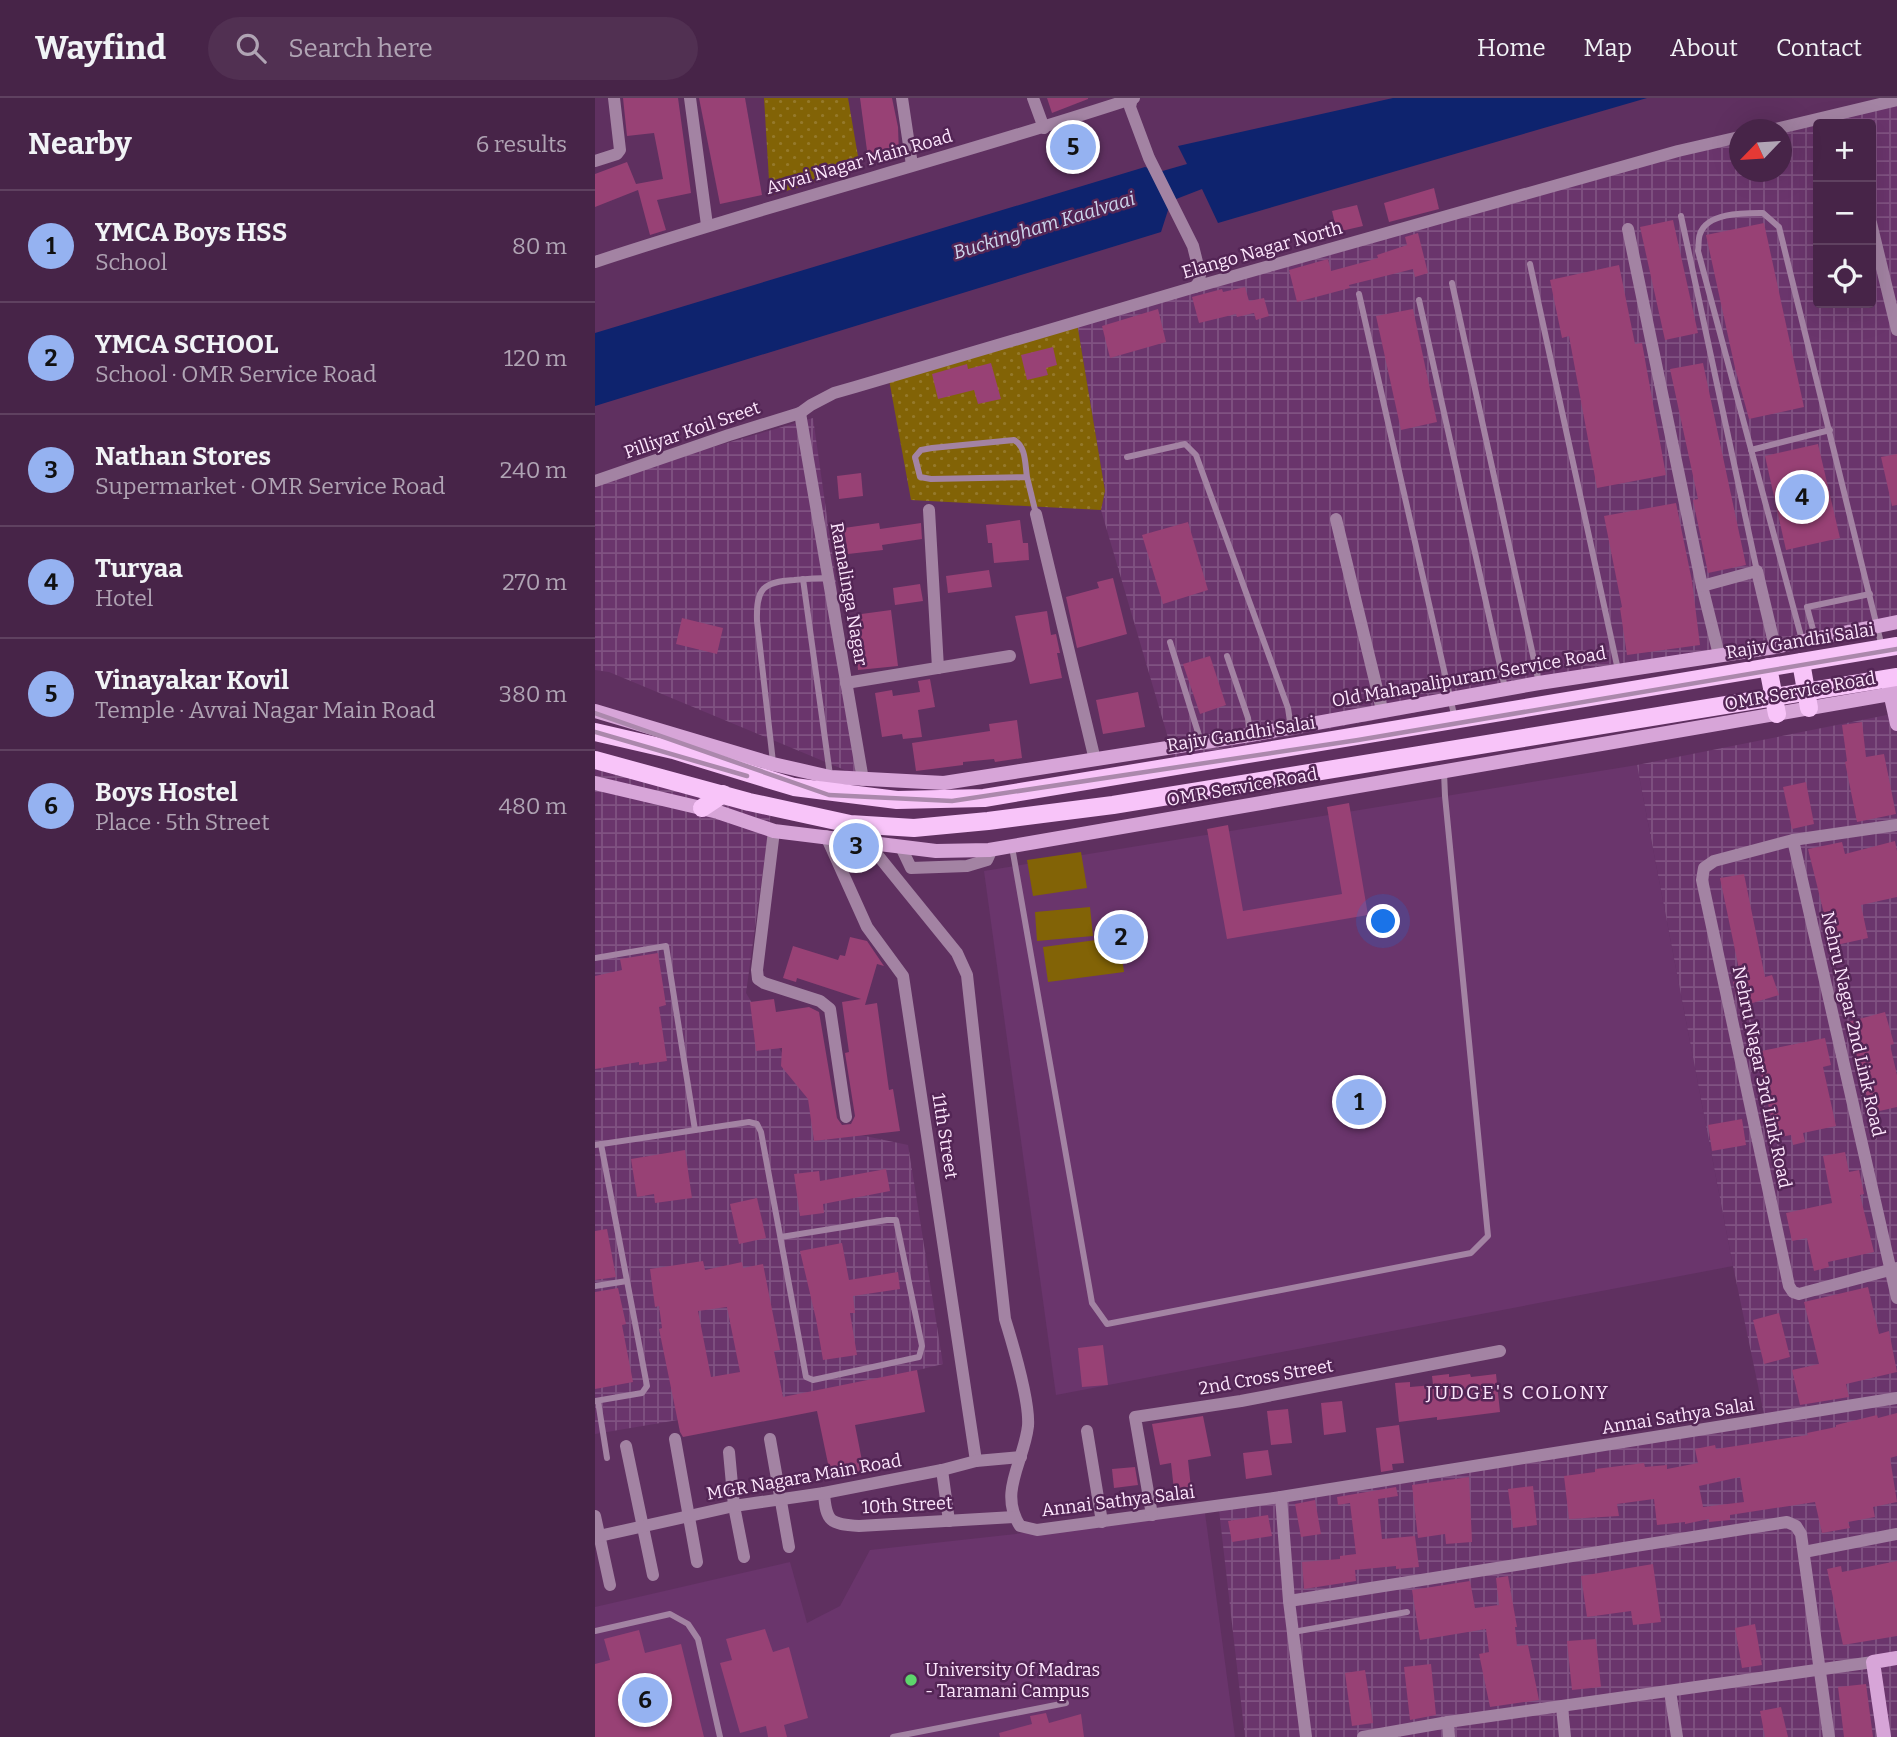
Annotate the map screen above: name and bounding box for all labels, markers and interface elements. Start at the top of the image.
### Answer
search box [208,17,698,80]
text: Wayfind [35,28,166,68]
icon: search [232,29,270,67]
text: Search here [288,33,433,64]
text: Home [1477,34,1546,62]
text: Map [1584,34,1632,62]
text: About [1670,34,1738,62]
text: Contact [1776,34,1862,62]
north arrow [1729,119,1792,182]
map controls [1813,119,1876,308]
button: + [1813,119,1876,182]
pin: 5 [1050,121,1096,173]
street label: Avvai Nagar Main Road [763,125,955,199]
text: Nearby [28,126,132,162]
text: 6 results [476,130,567,158]
button: − [1813,182,1876,245]
water label: Buckingham Kaalvaai [950,187,1138,264]
text: YMCA Boys HSS [95,217,287,248]
street label: Elango Nagar North [1179,217,1345,283]
text: 1 [46,232,56,260]
text: 80 m [512,232,567,260]
button: locate [1813,245,1876,308]
text: School [95,248,167,276]
text: YMCA SCHOOL [95,329,279,360]
text: 2 [45,344,57,372]
text: 120 m [504,344,567,372]
text: School · OMR Service Road [95,360,377,388]
street label: Pilliyar Koil Sreet [621,396,763,464]
text: Nathan Stores [95,441,271,472]
text: 3 [44,456,58,484]
text: 240 m [500,456,567,484]
pin: 4 [1779,471,1825,523]
text: Supermarket · OMR Service Road [95,472,446,500]
street label: Ramalinga Nagar [826,521,872,667]
text: Turyaa [95,553,183,584]
text: 4 [44,568,58,596]
text: 270 m [502,568,567,596]
text: Hotel [95,584,153,612]
street label: Rajiv Gandhi Salai [1724,618,1876,664]
street label: Old Mahapalipuram Service Road [1330,642,1608,712]
text: Vinayakar Kovil [95,665,289,696]
street label: OMR Service Road [1723,667,1877,715]
text: 5 [45,680,57,708]
text: 380 m [499,680,567,708]
text: Temple · Avvai Nagar Main Road [95,696,435,724]
street label: Rajiv Gandhi Salai [1165,711,1317,757]
street label: OMR Service Road [1165,763,1319,811]
text: Boys Hostel [95,777,238,808]
text: 6 [44,792,58,820]
text: 480 m [498,792,567,820]
text: Place · 5th Street [95,808,270,836]
pin: 3 [833,820,879,872]
your location [1366,904,1400,938]
street label: Nehru Nagar 2nd Link Road [1816,909,1890,1139]
pin: 2 [1098,911,1144,963]
street label: Nehru Nagar 3rd Link Road [1728,964,1796,1191]
pin: 1 [1336,1076,1382,1128]
street label: 11th Street [927,1092,963,1181]
street label: 2nd Cross Street [1197,1354,1335,1400]
district label: JUDGE'S COLONY [1425,1381,1610,1404]
street label: Annai Sathya Salai [1600,1393,1756,1439]
street label: MGR Nagara Main Road [705,1449,903,1505]
street label: Annai Sathya Salai [1040,1481,1196,1521]
street label: 10th Street [861,1492,953,1518]
place label: University Of Madras - Taramani Campus [925,1659,1100,1702]
marker: University Of Madras - Taramani Campus [903,1672,919,1688]
pin: 6 [622,1674,668,1726]

